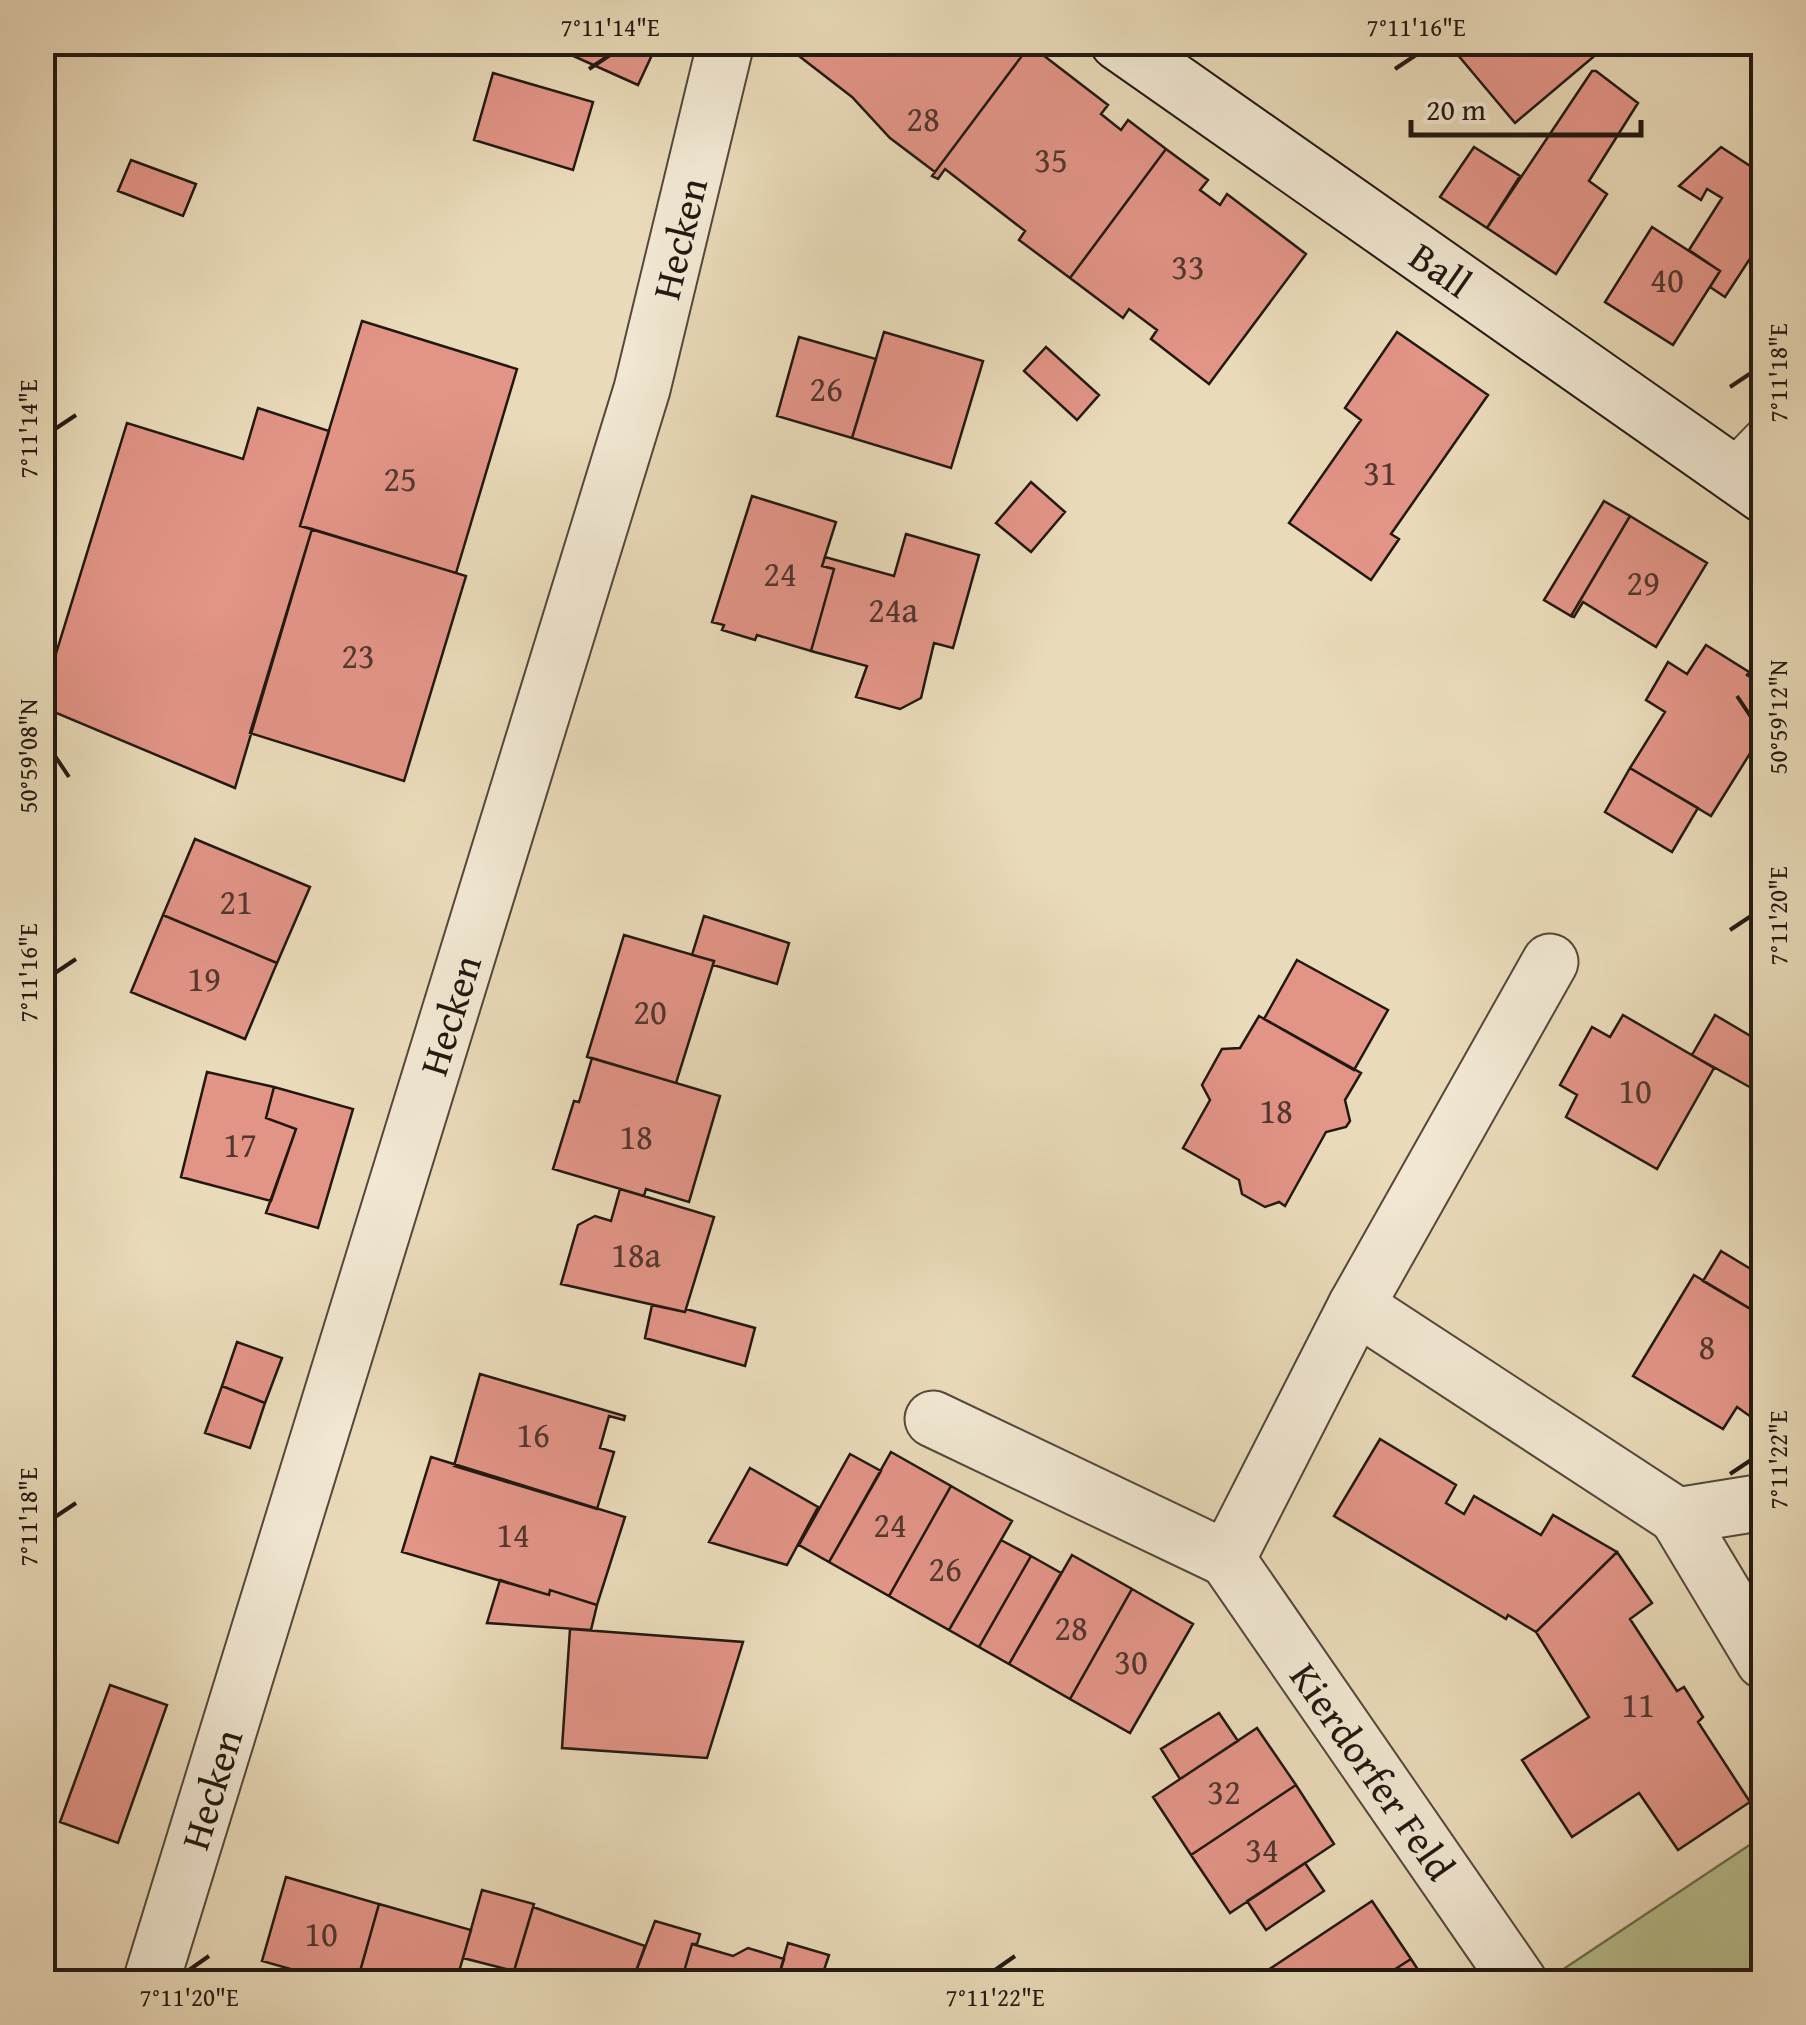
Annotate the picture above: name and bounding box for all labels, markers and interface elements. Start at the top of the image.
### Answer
text: 7°11'14"E [560,9,660,45]
text: 7°11'16"E [1366,9,1466,45]
scale bar [1411,75,1641,137]
text: 20 m [1426,87,1486,131]
house number: 28 [906,93,940,144]
house number: 35 [1034,134,1068,185]
street label: Hecken [635,171,722,305]
street label: Ball [1398,226,1485,311]
house number: 33 [1171,241,1205,292]
house number: 40 [1650,254,1684,305]
text: 7°11'18"E [1760,323,1796,423]
house number: 26 [809,363,843,414]
text: 7°11'14"E [10,379,46,479]
house number: 31 [1363,447,1397,498]
house number: 25 [383,453,417,504]
house number: 24 [763,548,797,599]
house number: 29 [1626,557,1660,608]
house number: 24a [868,584,919,635]
house number: 23 [341,630,375,681]
text: 50°59'12"N [1760,660,1796,774]
text: 50°59'08"N [10,699,46,813]
text: 7°11'20"E [1760,866,1796,966]
house number: 21 [219,876,253,927]
text: 7°11'16"E [10,923,46,1023]
street label: Hecken [403,947,495,1082]
house number: 19 [187,953,221,1004]
house number: 20 [633,986,667,1037]
house number: 10 [1618,1065,1652,1116]
house number: 18 [1259,1085,1293,1136]
house number: 18 [619,1111,653,1162]
house number: 17 [223,1119,257,1170]
house number: 18a [611,1229,662,1280]
house number: 8 [1699,1321,1715,1372]
house number: 16 [516,1409,550,1460]
text: 7°11'22"E [1760,1410,1796,1510]
text: 7°11'18"E [10,1467,46,1567]
house number: 24 [873,1499,907,1550]
house number: 14 [496,1509,530,1560]
house number: 26 [928,1543,962,1594]
house number: 28 [1054,1602,1088,1653]
house number: 30 [1114,1636,1148,1687]
street label: Kierdorfer Feld [1276,1650,1470,1893]
house number: 11 [1621,1679,1655,1730]
street label: Hecken [164,1721,257,1857]
house number: 32 [1207,1766,1241,1817]
house number: 34 [1245,1824,1279,1875]
house number: 10 [304,1908,338,1959]
text: 7°11'20"E [139,1979,239,2015]
text: 7°11'22"E [945,1979,1045,2015]

